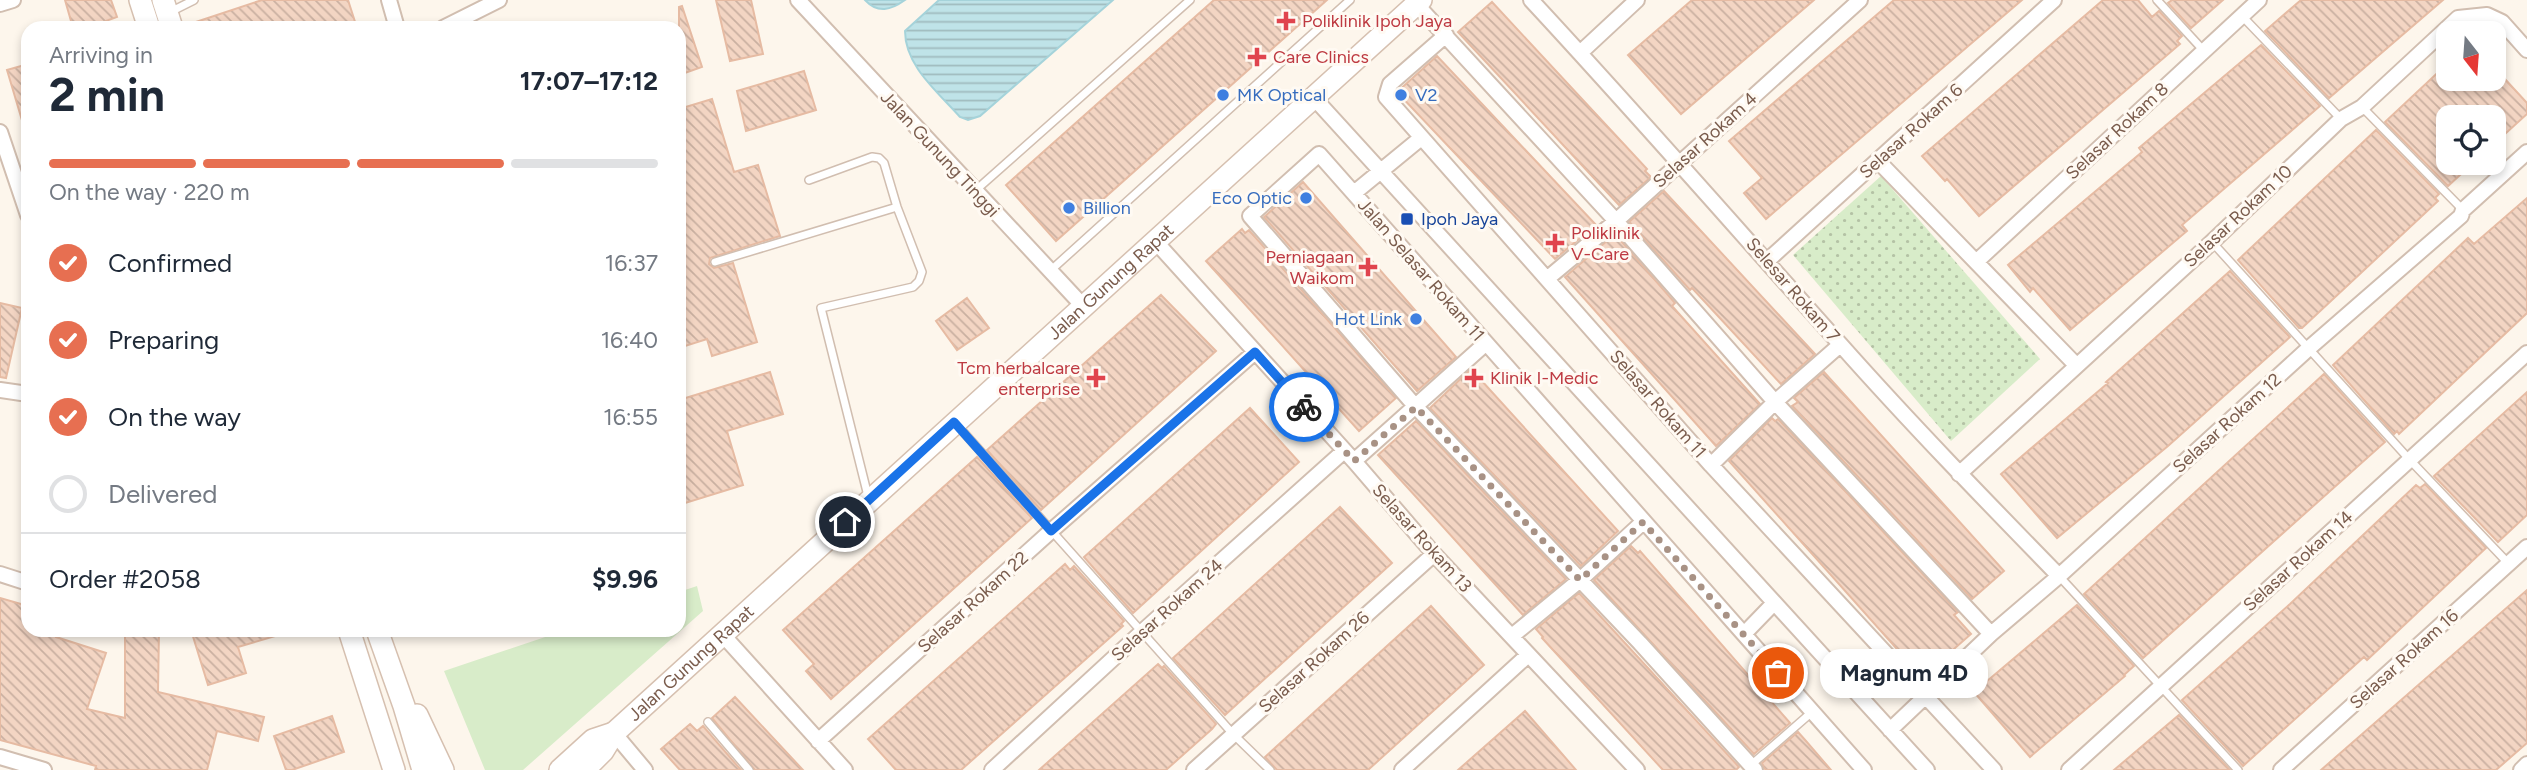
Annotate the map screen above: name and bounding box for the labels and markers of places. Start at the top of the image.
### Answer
place label: Poliklinik Ipoh Jaya [1302,10,1452,32]
marker: Poliklinik Ipoh Jaya [1276,11,1296,31]
place label: Care Clinics [1273,46,1369,68]
marker: Care Clinics [1247,47,1267,67]
place label: MK Optical [1237,84,1326,106]
place label: V2 [1415,84,1438,106]
marker: MK Optical [1215,87,1231,103]
marker: V2 [1393,87,1409,103]
place label: Eco Optic [1211,187,1292,209]
marker: Eco Optic [1298,190,1314,206]
place label: Billion [1083,197,1131,219]
marker: Billion [1061,200,1077,216]
place label: Ipoh Jaya [1421,208,1498,230]
marker: Ipoh Jaya [1399,211,1415,227]
place label: Poliklinik V-Care [1571,222,1640,265]
marker: Poliklinik V-Care [1545,233,1565,253]
place label: Perniagaan Waikom [1265,246,1354,289]
marker: Perniagaan Waikom [1360,259,1376,275]
place label: Hot Link [1334,308,1402,330]
marker: Hot Link [1408,311,1424,327]
place label: Tcm herbalcare enterprise [957,357,1080,400]
place label: Klinik I-Medic [1490,367,1599,389]
marker: Tcm herbalcare enterprise [1086,368,1106,388]
marker: Klinik I-Medic [1464,368,1484,388]
pin [815,492,875,552]
pin [1748,643,1808,703]
callout: Magnum 4D [1820,648,1988,698]

